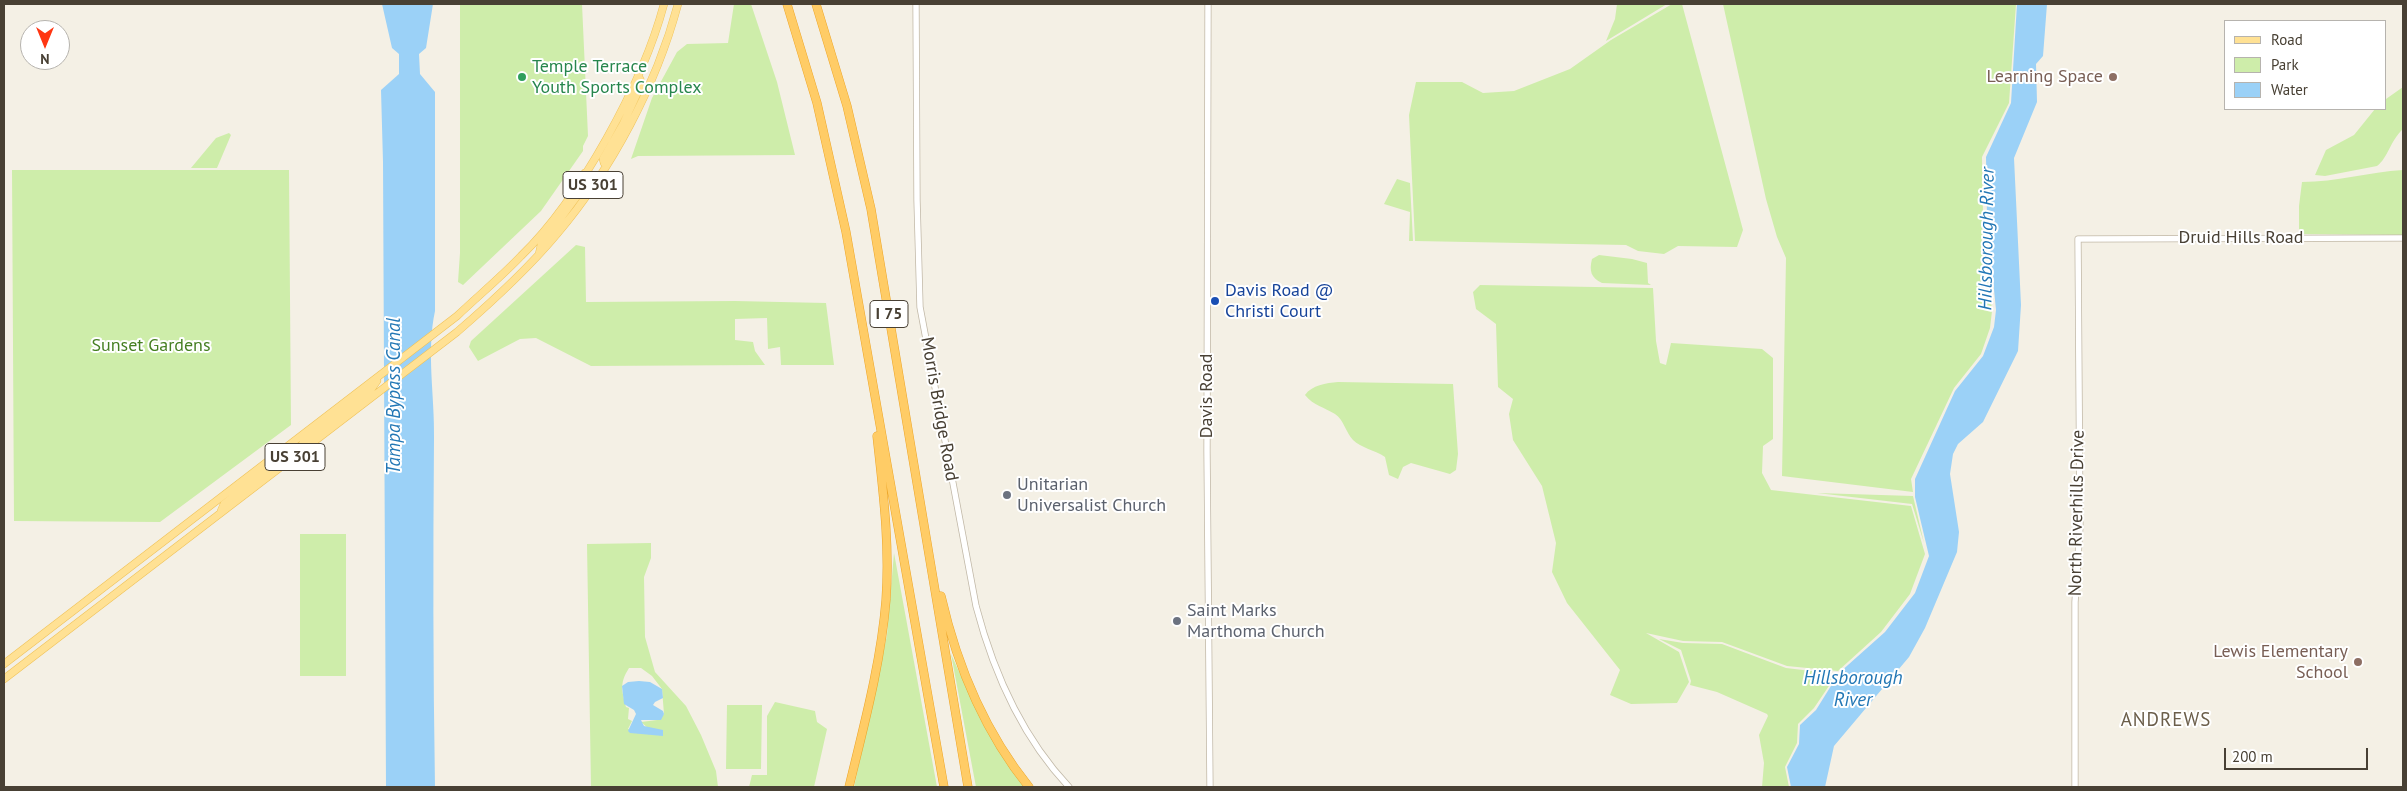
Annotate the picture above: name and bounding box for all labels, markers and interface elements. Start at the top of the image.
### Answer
north arrow [20,20,70,70]
legend [2224,20,2387,110]
text: Road [2271,30,2303,49]
text: N [40,50,50,68]
text: Park [2271,55,2299,74]
place label: Temple Terrace Youth Sports Complex [532,56,702,98]
place label: Learning Space [1987,66,2103,88]
marker: Temple Terrace Youth Sports Complex [516,71,528,83]
marker: Learning Space [2107,71,2119,83]
text: Water [2271,80,2308,99]
water label: Hillsborough River [1974,167,2000,311]
road number: US 301 [563,172,623,198]
street label: Druid Hills Road [2179,227,2303,249]
place label: Davis Road @ Christi Court [1225,280,1334,322]
marker: Davis Road @ Christi Court [1209,295,1221,307]
road number: I 75 [870,300,908,328]
water label: Tampa Bypass Canal [384,318,406,474]
park label: Sunset Gardens [91,335,211,357]
street label: Morris Bridge Road [916,335,962,483]
street label: Davis Road [1196,354,1218,438]
street label: North Riverhills Drive [2065,430,2089,596]
road number: US 301 [265,444,325,471]
place label: Unitarian Universalist Church [1017,474,1166,516]
marker: Unitarian Universalist Church [1001,489,1013,501]
place label: Saint Marks Marthoma Church [1187,600,1325,642]
marker: Saint Marks Marthoma Church [1171,615,1183,627]
place label: Lewis Elementary School [2213,641,2348,684]
marker: Lewis Elementary School [2352,656,2364,668]
water label: Hillsborough River [1803,668,1903,712]
district label: ANDREWS [2120,710,2212,732]
scale bar [2227,738,2371,770]
text: 200 m [2232,747,2273,766]

